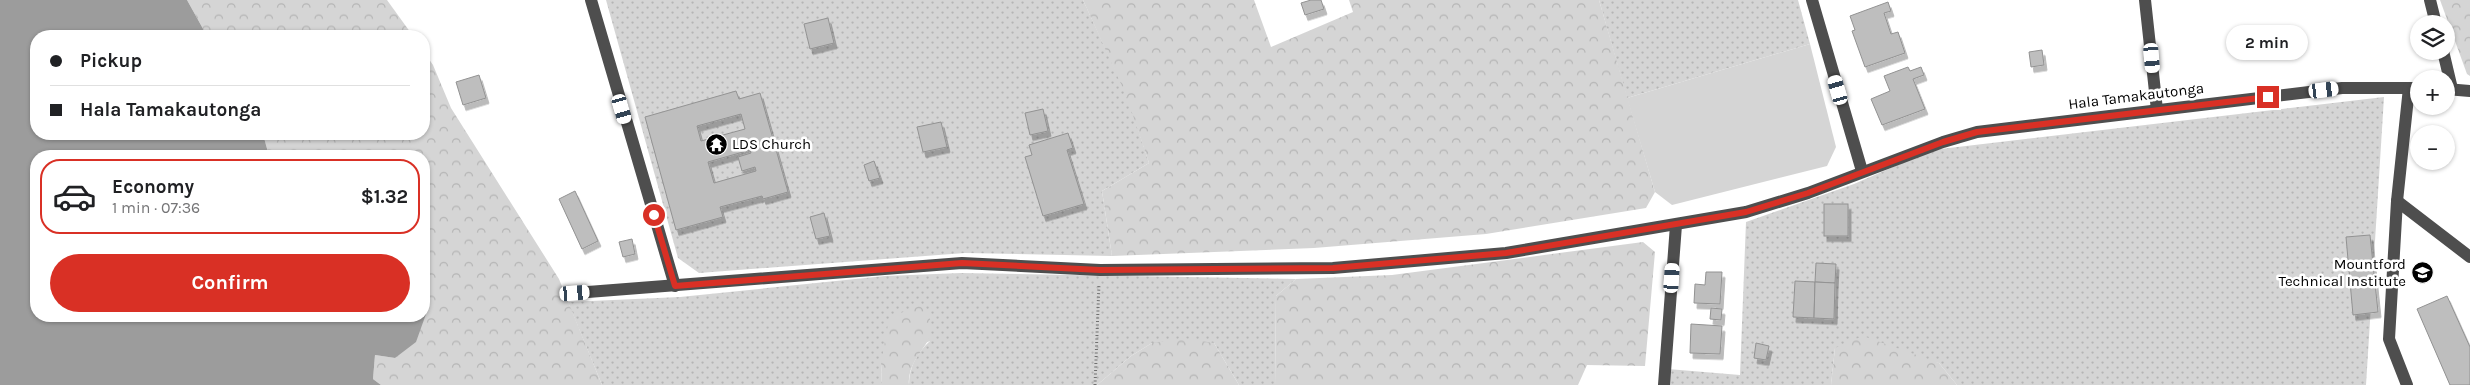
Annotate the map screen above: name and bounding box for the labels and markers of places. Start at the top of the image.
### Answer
temple icon: LDS Church [704,132,728,156]
place label: LDS Church [732,135,811,153]
place label: Mountford Technical Institute [2279,255,2406,290]
school or university icon: Mountford Technical Institute [2410,261,2434,285]

